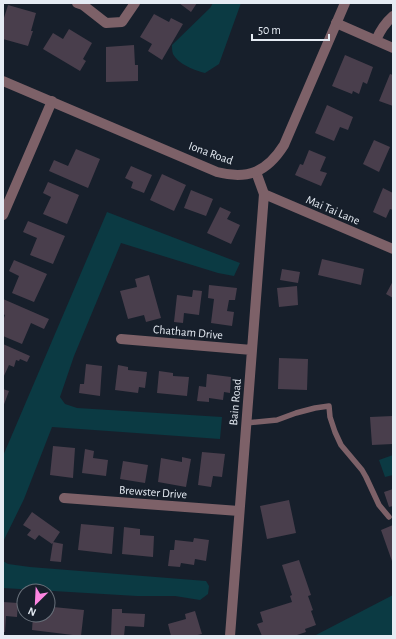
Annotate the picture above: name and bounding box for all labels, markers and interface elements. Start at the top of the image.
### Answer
scale bar [252,16,329,42]
text: 50 m [258,24,281,36]
street label: Iona Road [187,139,235,167]
street label: Mai Tai Lane [304,193,362,227]
street label: Chatham Drive [153,323,223,341]
street label: Bain Road [227,378,243,426]
street label: Brewster Drive [119,484,187,500]
north arrow [16,583,56,623]
text: N [26,605,38,618]

